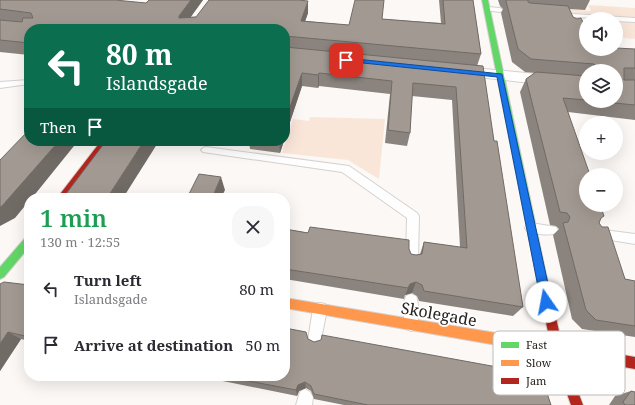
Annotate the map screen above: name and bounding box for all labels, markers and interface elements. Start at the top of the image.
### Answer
map controls [579,12,623,212]
button: sound [579,12,623,56]
text: 80 m [106,35,173,73]
icon: left [40,40,92,92]
pin [329,43,363,77]
icon: arrive [335,49,357,71]
button: layers [579,64,623,108]
text: Islandsgade [106,71,208,95]
icon: arrive [84,116,106,138]
button: + [579,116,623,160]
text: Then [40,117,76,137]
button: − [579,168,623,212]
text: 1 min [40,201,107,234]
button: close [232,206,274,248]
text: 130 m · 12:55 [40,233,120,251]
text: Turn left [74,270,142,290]
icon: left [40,278,62,300]
text: 80 m [239,279,274,299]
position arrow [525,281,567,323]
text: Islandsgade [74,290,147,308]
street label: Skolegade [399,297,479,331]
legend [493,331,625,395]
icon: arrive [40,334,62,356]
text: Arrive at destination [74,335,233,355]
text: 50 m [245,335,280,355]
text: Fast [526,337,547,352]
text: Slow [526,355,552,370]
text: Jam [525,373,547,388]

